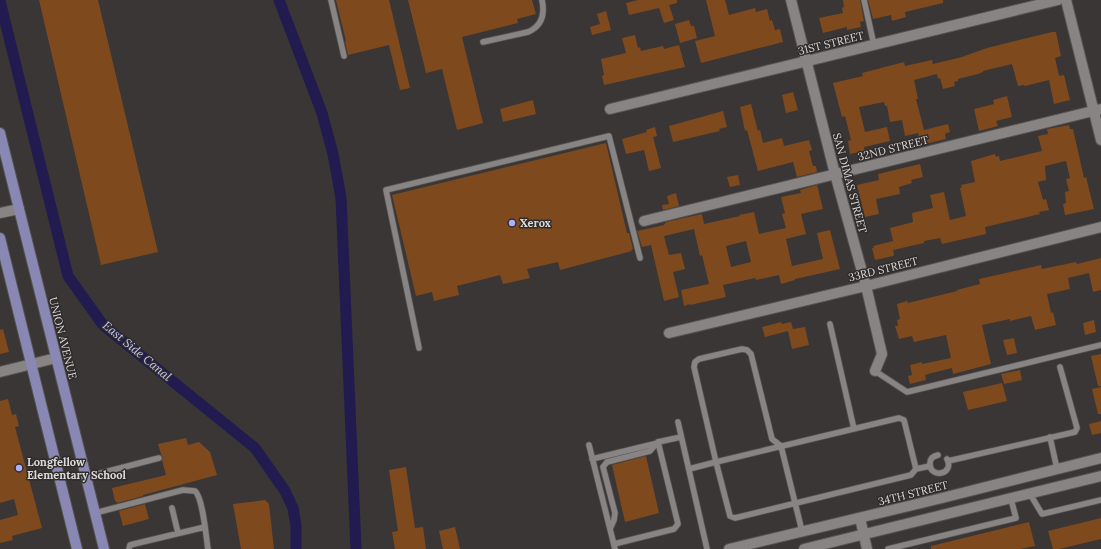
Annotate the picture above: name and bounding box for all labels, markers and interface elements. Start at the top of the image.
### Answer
street label: 31ST STREET [797,28,865,58]
street label: SAN DIMAS STREET [830,131,870,235]
street label: 32ND STREET [856,132,930,164]
place label: Xerox [520,216,551,230]
marker: Xerox [507,218,517,228]
street label: 33RD STREET [847,254,919,284]
street label: UNION AVENUE [46,295,80,381]
water label: East Side Canal [100,318,175,384]
place label: Longfellow Elementary School [27,455,126,482]
marker: Longfellow Elementary School [14,463,24,473]
street label: 34TH STREET [877,478,949,508]

